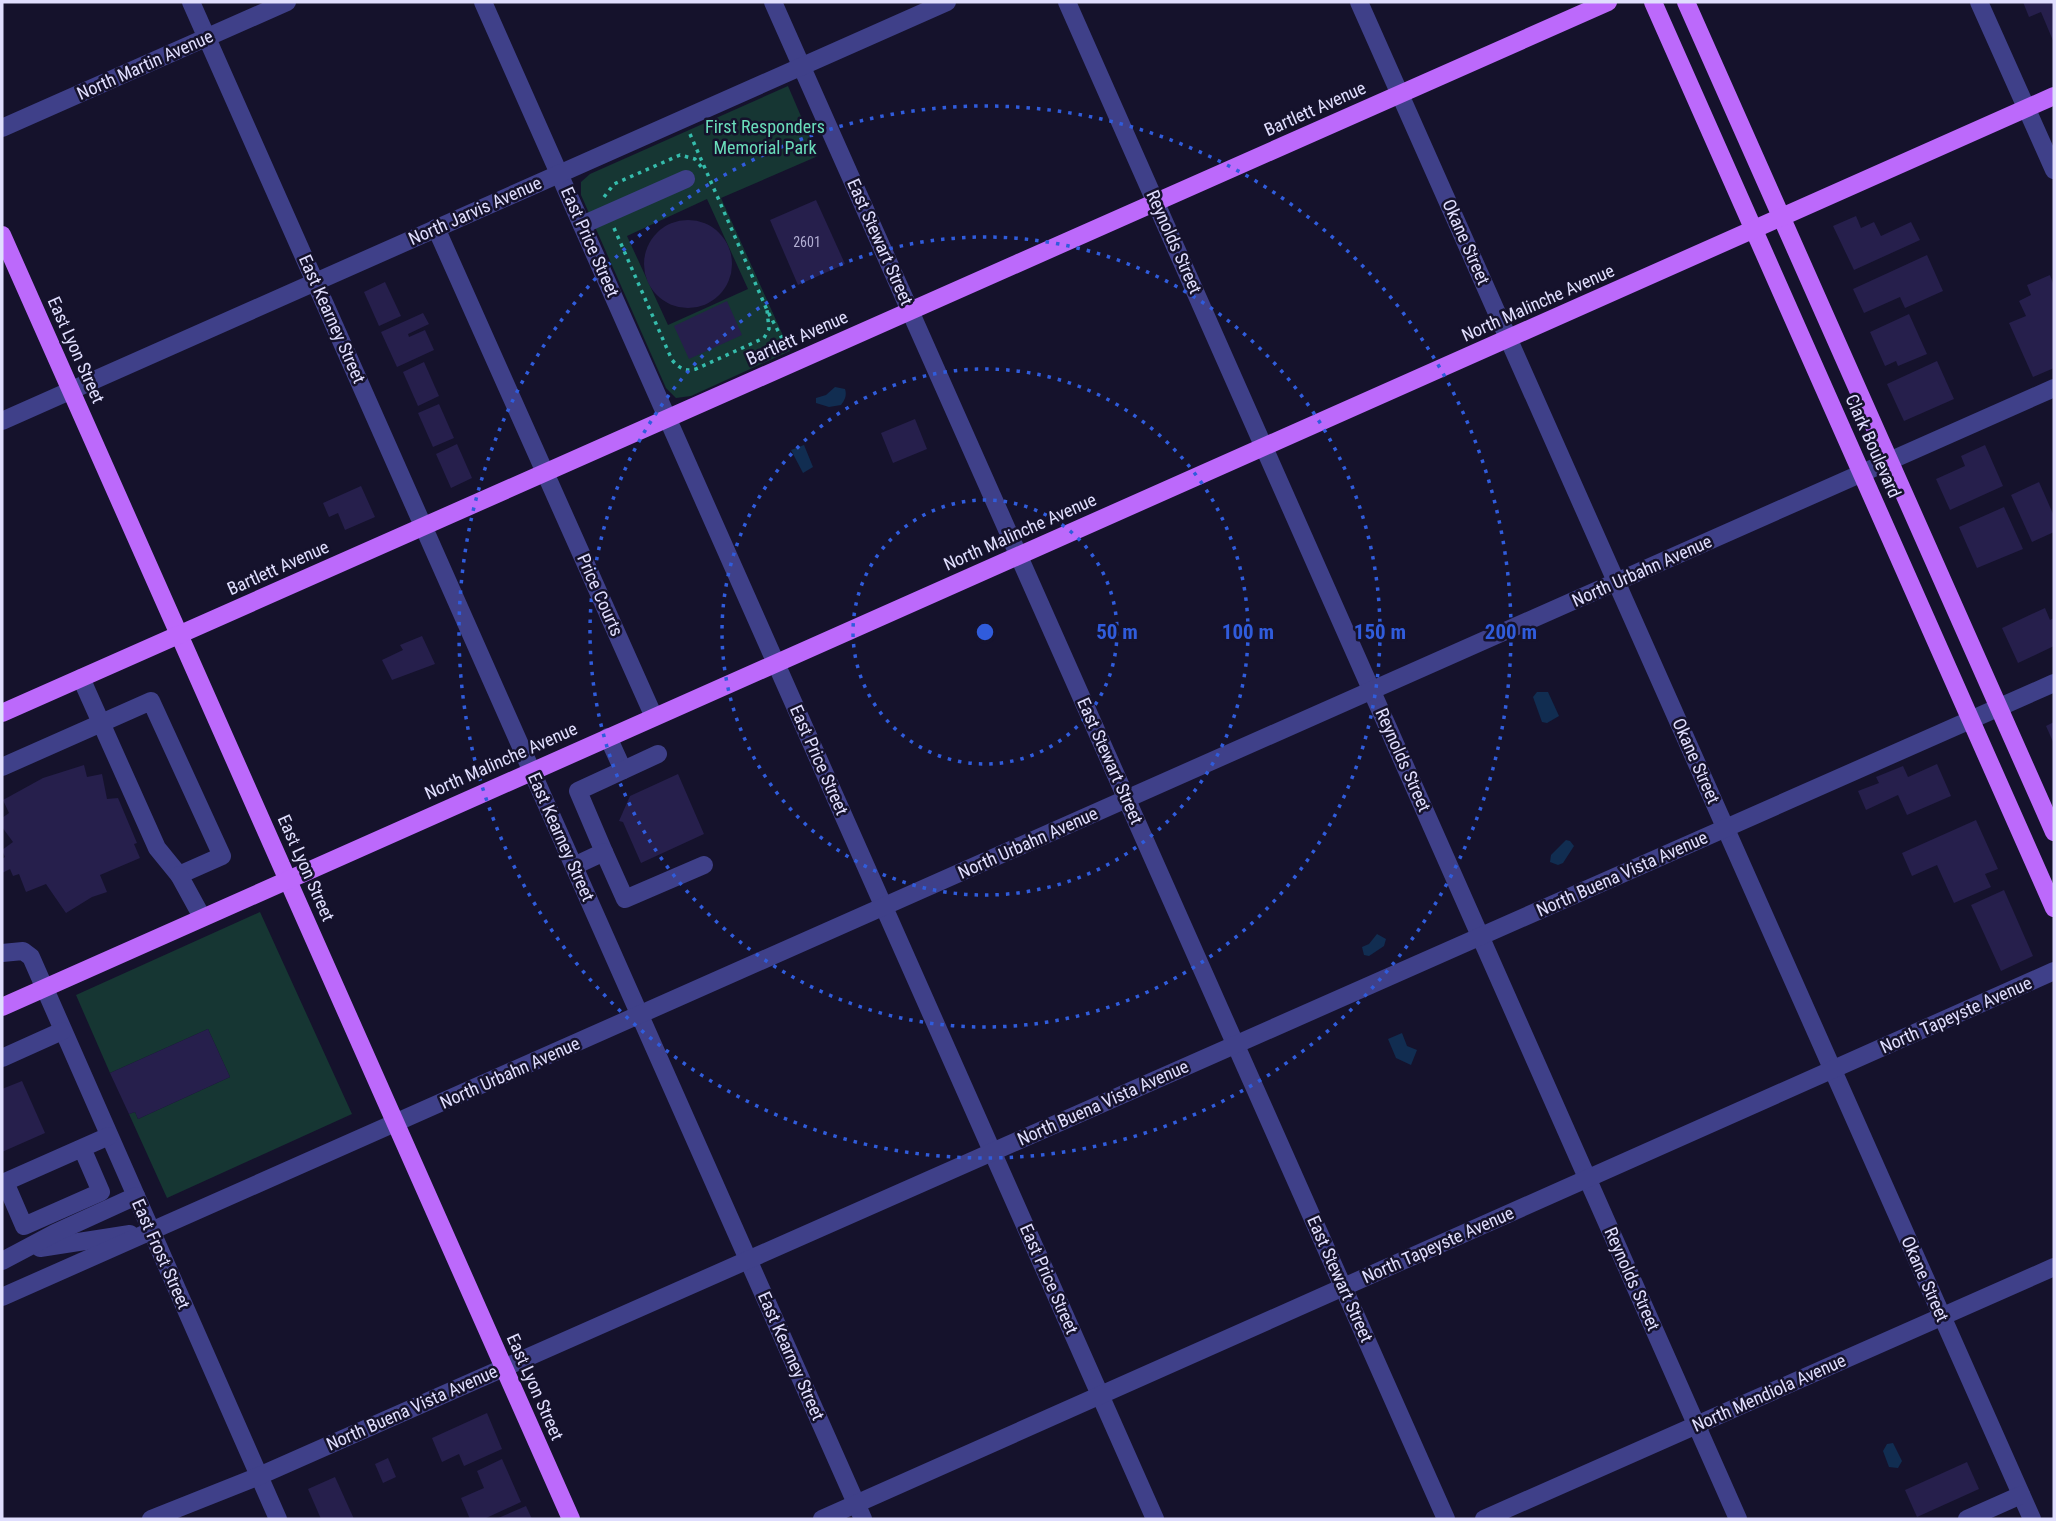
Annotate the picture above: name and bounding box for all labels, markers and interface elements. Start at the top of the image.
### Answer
street label: North Martin Avenue [74,25,216,104]
street label: Bartlett Avenue [1261,77,1369,140]
park label: First Responders Memorial Park [705,116,825,158]
street label: North Jarvis Avenue [405,172,544,249]
street label: East Stewart Street [843,175,918,308]
street label: East Price Street [557,184,624,300]
street label: Reynolds Street [1142,187,1207,297]
street label: Okane Street [1438,196,1495,288]
house number: 2601 [793,234,821,250]
street label: East Kearney Street [295,251,370,386]
street label: North Malinche Avenue [1458,259,1617,346]
street label: East Lyon Street [44,293,109,406]
street label: Bartlett Avenue [743,306,851,369]
street label: Clark Boulevard [1841,391,1906,501]
street label: North Malinche Avenue [940,488,1099,575]
street label: North Urbahn Avenue [1569,530,1715,611]
street label: Bartlett Avenue [224,536,332,599]
street label: Price Courts [573,550,628,639]
centre of rings [973,620,997,644]
text: 50 m [1096,620,1138,644]
text: 100 m [1222,620,1274,644]
text: 150 m [1354,620,1406,644]
text: 200 m [1485,620,1537,644]
street label: East Stewart Street [1073,694,1148,827]
street label: East Price Street [786,702,853,818]
street label: Reynolds Street [1371,705,1436,815]
street label: Okane Street [1668,715,1725,807]
street label: North Malinche Avenue [421,717,580,804]
street label: East Kearney Street [524,769,599,904]
street label: North Urbahn Avenue [955,802,1101,883]
street label: East Lyon Street [274,811,339,924]
street label: North Buena Vista Avenue [1533,826,1711,921]
street label: North Tapeyste Avenue [1877,972,2035,1057]
street label: North Urbahn Avenue [437,1032,583,1113]
street label: North Buena Vista Avenue [1014,1055,1192,1150]
street label: East Frost Street [128,1196,195,1312]
street label: North Tapeyste Avenue [1359,1202,1517,1287]
street label: East Stewart Street [1303,1212,1378,1345]
street label: East Price Street [1016,1221,1083,1337]
street label: Reynolds Street [1600,1224,1665,1334]
street label: Okane Street [1897,1233,1954,1325]
street label: East Kearney Street [754,1288,829,1423]
street label: East Lyon Street [503,1330,568,1443]
street label: North Mendiola Avenue [1689,1349,1849,1436]
street label: North Buena Vista Avenue [323,1360,501,1455]

